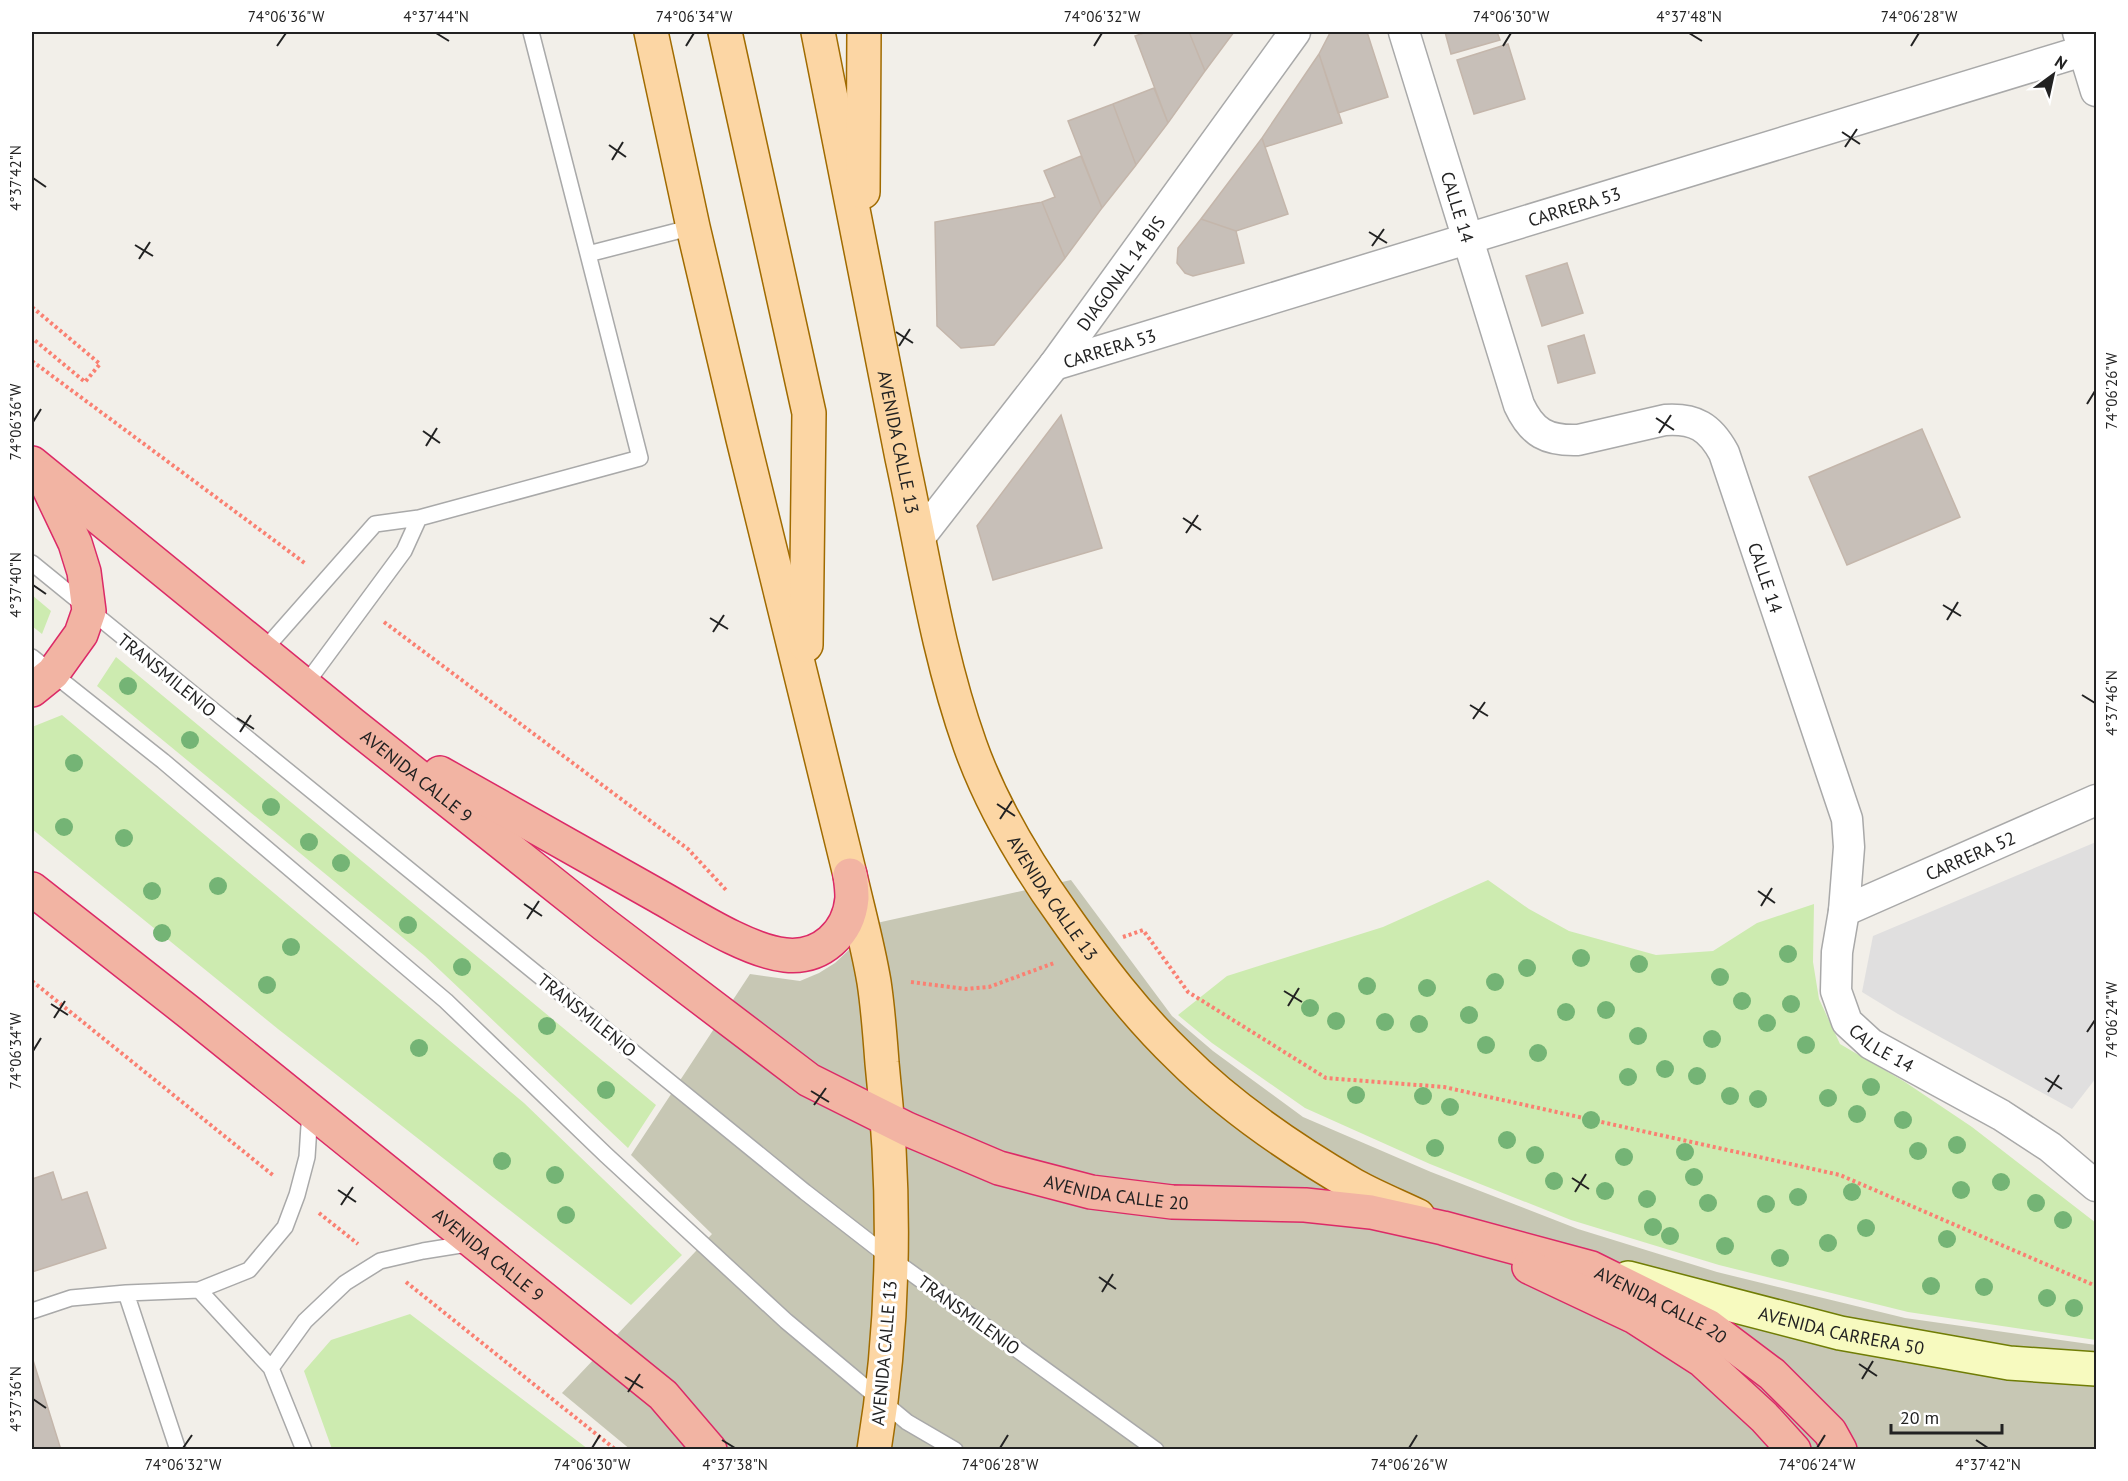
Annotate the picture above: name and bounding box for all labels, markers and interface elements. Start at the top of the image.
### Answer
text: 74°06'36"W [248,7,325,26]
text: 4°37'44"N [403,7,469,26]
text: 74°06'34"W [656,7,733,26]
text: 74°06'32"W [1064,7,1141,26]
text: 74°06'30"W [1473,7,1550,26]
text: 4°37'48"N [1656,7,1722,26]
text: 74°06'28"W [1881,7,1958,26]
north arrow [2023,45,2083,105]
text: N [2051,51,2071,74]
text: 4°37'42"N [6,145,25,211]
street label: CALLE 14 [1436,169,1480,245]
street label: CARRERA 53 [1525,181,1624,231]
street label: DIAGONAL 14 BIS [1071,211,1170,335]
street label: CARRERA 53 [1060,323,1159,373]
text: 74°06'26"W [2102,352,2121,429]
street label: AVENIDA CALLE 13 [873,368,925,516]
text: 74°06'36"W [6,383,25,460]
street label: CALLE 14 [1743,539,1788,616]
text: 4°37'40"N [6,552,25,618]
street label: TRANSMILENIO [113,628,221,722]
text: 4°37'46"N [2102,670,2121,736]
street label: AVENIDA CALLE 9 [357,724,477,827]
street label: CARRERA 52 [1922,826,2019,885]
street label: AVENIDA CALLE 13 [1003,831,1104,965]
street label: TRANSMILENIO [533,968,641,1062]
text: 74°06'24"W [2102,981,2121,1058]
text: 74°06'34"W [6,1012,25,1089]
street label: CALLE 14 [1844,1018,1918,1077]
street label: AVENIDA CALLE 20 [1042,1169,1189,1214]
street label: AVENIDA CALLE 9 [429,1203,549,1306]
street label: AVENIDA CALLE 20 [1591,1260,1732,1348]
street label: TRANSMILENIO [913,1270,1025,1360]
street label: AVENIDA CALLE 13 [866,1279,902,1427]
street label: AVENIDA CARRERA 50 [1756,1301,1926,1359]
text: 4°37'36"N [6,1366,25,1432]
scale bar [1891,1397,2002,1435]
text: 20 m [1900,1406,1939,1429]
text: 74°06'32"W [145,1455,222,1474]
text: 74°06'30"W [554,1455,631,1474]
text: 4°37'38"N [702,1455,768,1474]
text: 74°06'28"W [962,1455,1039,1474]
text: 74°06'26"W [1371,1455,1448,1474]
text: 74°06'24"W [1779,1455,1856,1474]
text: 4°37'42"N [1955,1455,2021,1474]

